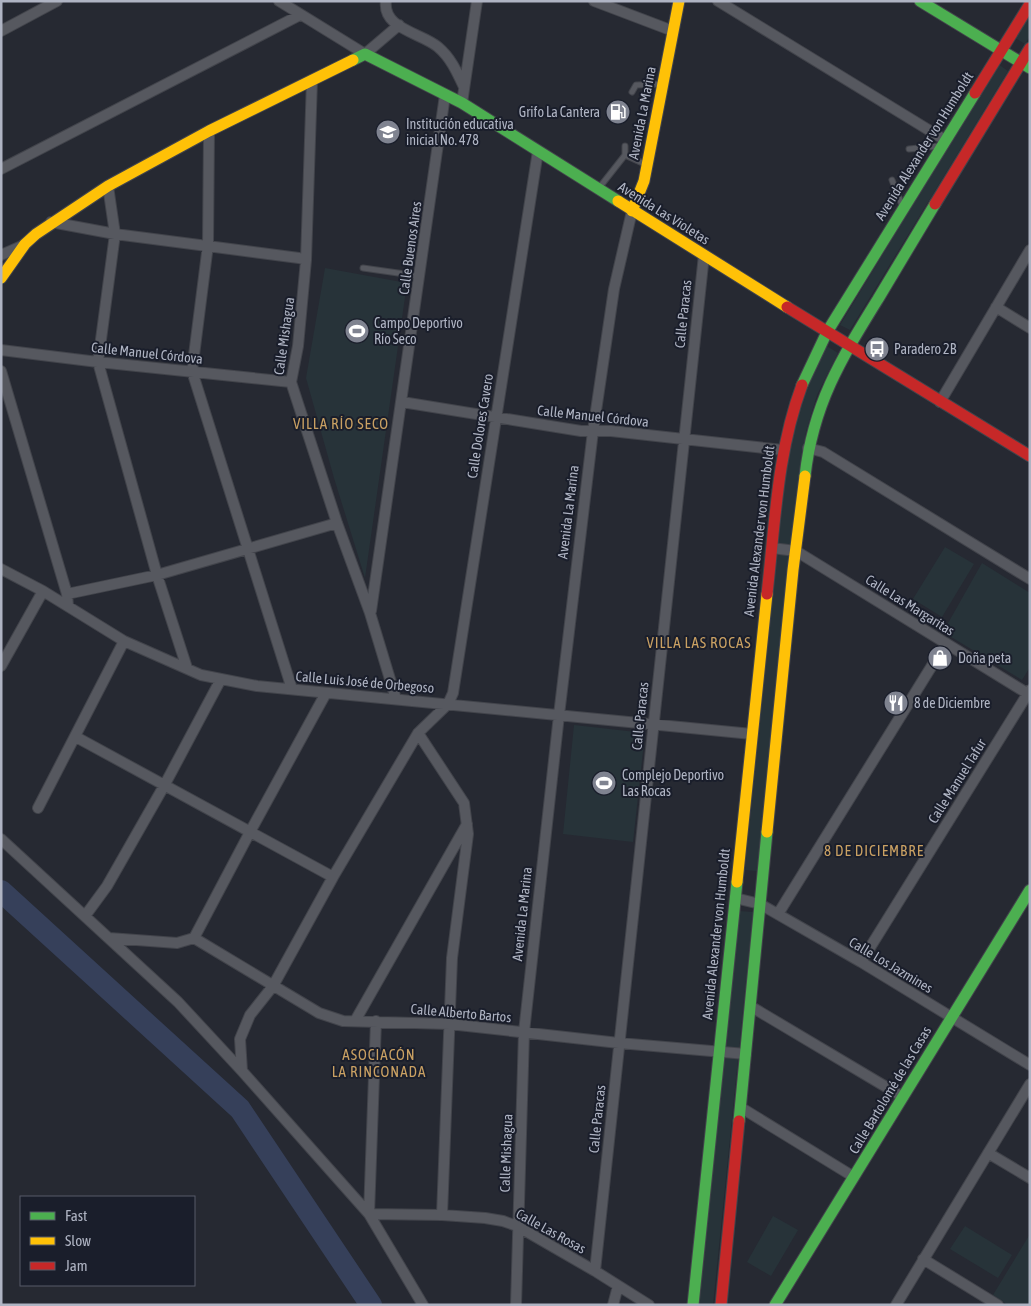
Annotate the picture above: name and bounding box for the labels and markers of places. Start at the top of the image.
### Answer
fuel station icon: Grifo La Cantera [605,99,631,125]
place label: Grifo La Cantera [519,104,600,120]
place label: Institución educativa inicial No. 478 [406,116,514,148]
school or university icon: Institución educativa inicial No. 478 [375,119,401,145]
place label: Campo Deportivo Río Seco [374,315,463,347]
sports icon: Campo Deportivo Río Seco [344,318,370,344]
bus stop icon: Paradero 2B [864,336,890,362]
place label: Paradero 2B [894,341,957,357]
shop icon: Doña peta [927,645,953,671]
place label: Doña peta [958,650,1011,666]
restaurant icon: 8 de Diciembre [883,690,909,716]
place label: 8 de Diciembre [914,695,990,711]
place label: Complejo Deportivo Las Rocas [622,767,724,799]
sports icon: Complejo Deportivo Las Rocas [591,770,617,796]

